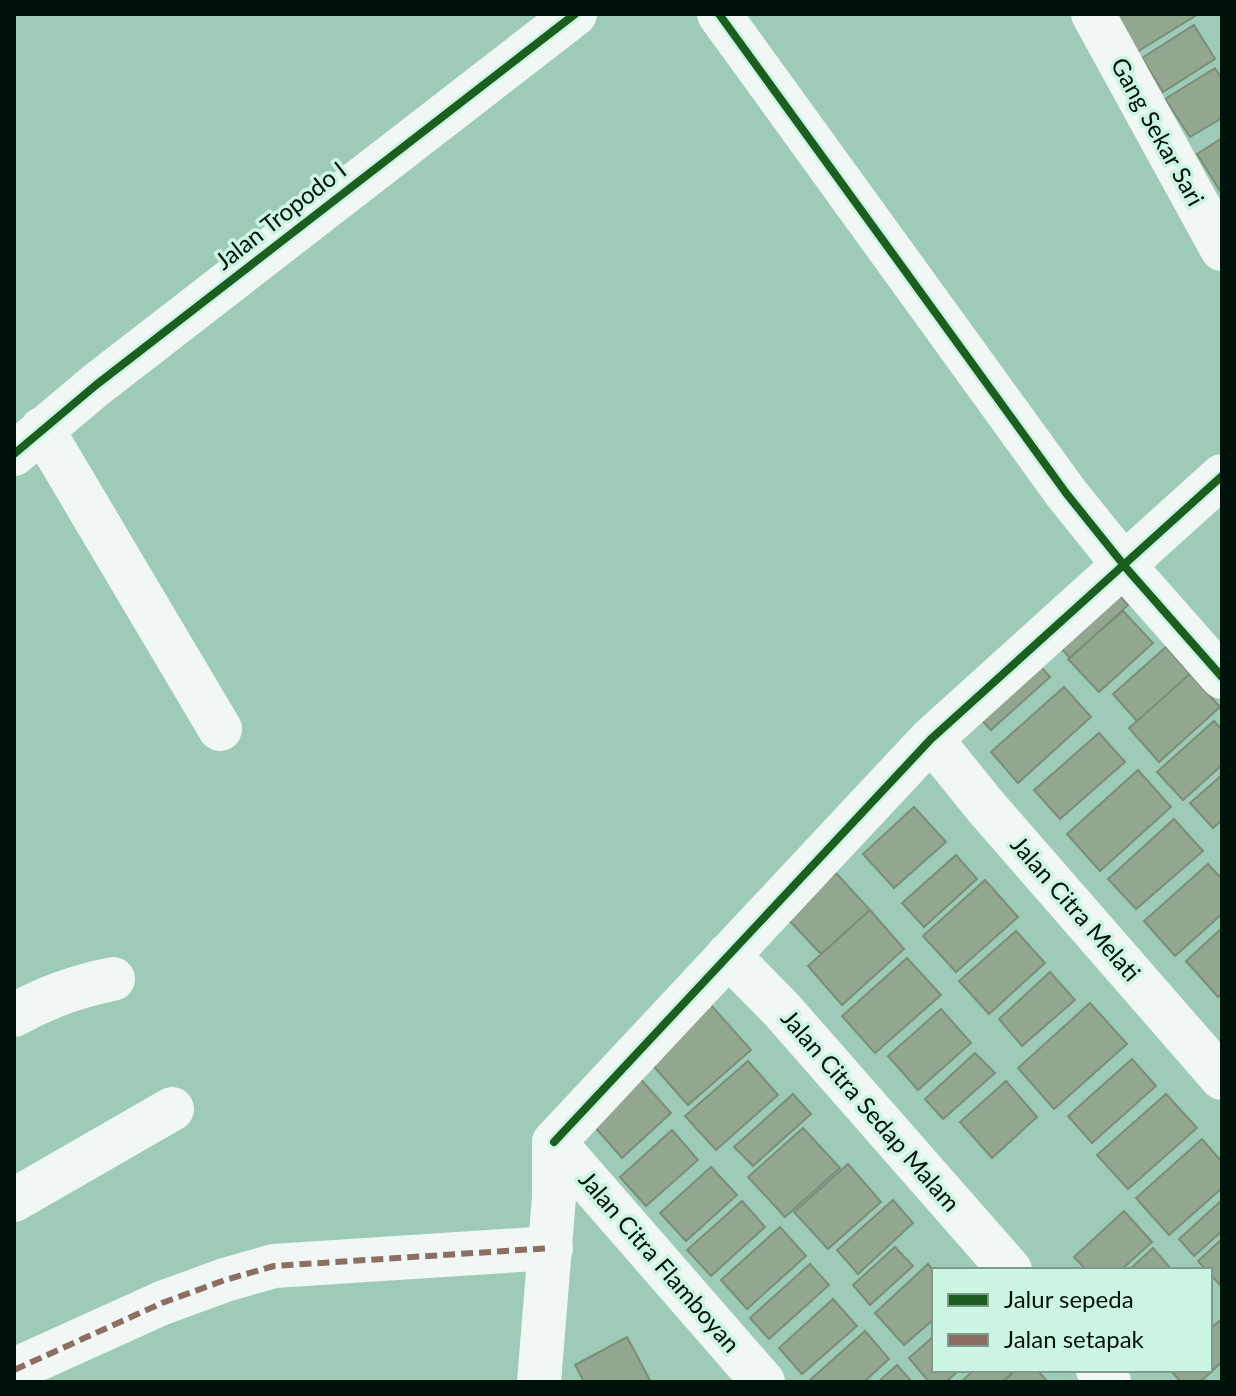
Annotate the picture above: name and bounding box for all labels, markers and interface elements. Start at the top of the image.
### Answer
street label: Gang Sekar Sari [1106,52,1211,210]
street label: Jalan Tropodo I [209,155,351,275]
street label: Jalan Citra Melati [1005,830,1147,986]
street label: Jalan Citra Sedap Malam [776,1003,967,1217]
street label: Jalan Citra Flamboyan [574,1165,747,1358]
legend [932,1268,1212,1372]
text: Jalur sepeda [1004,1284,1134,1313]
text: Jalan setapak [1004,1324,1145,1353]

